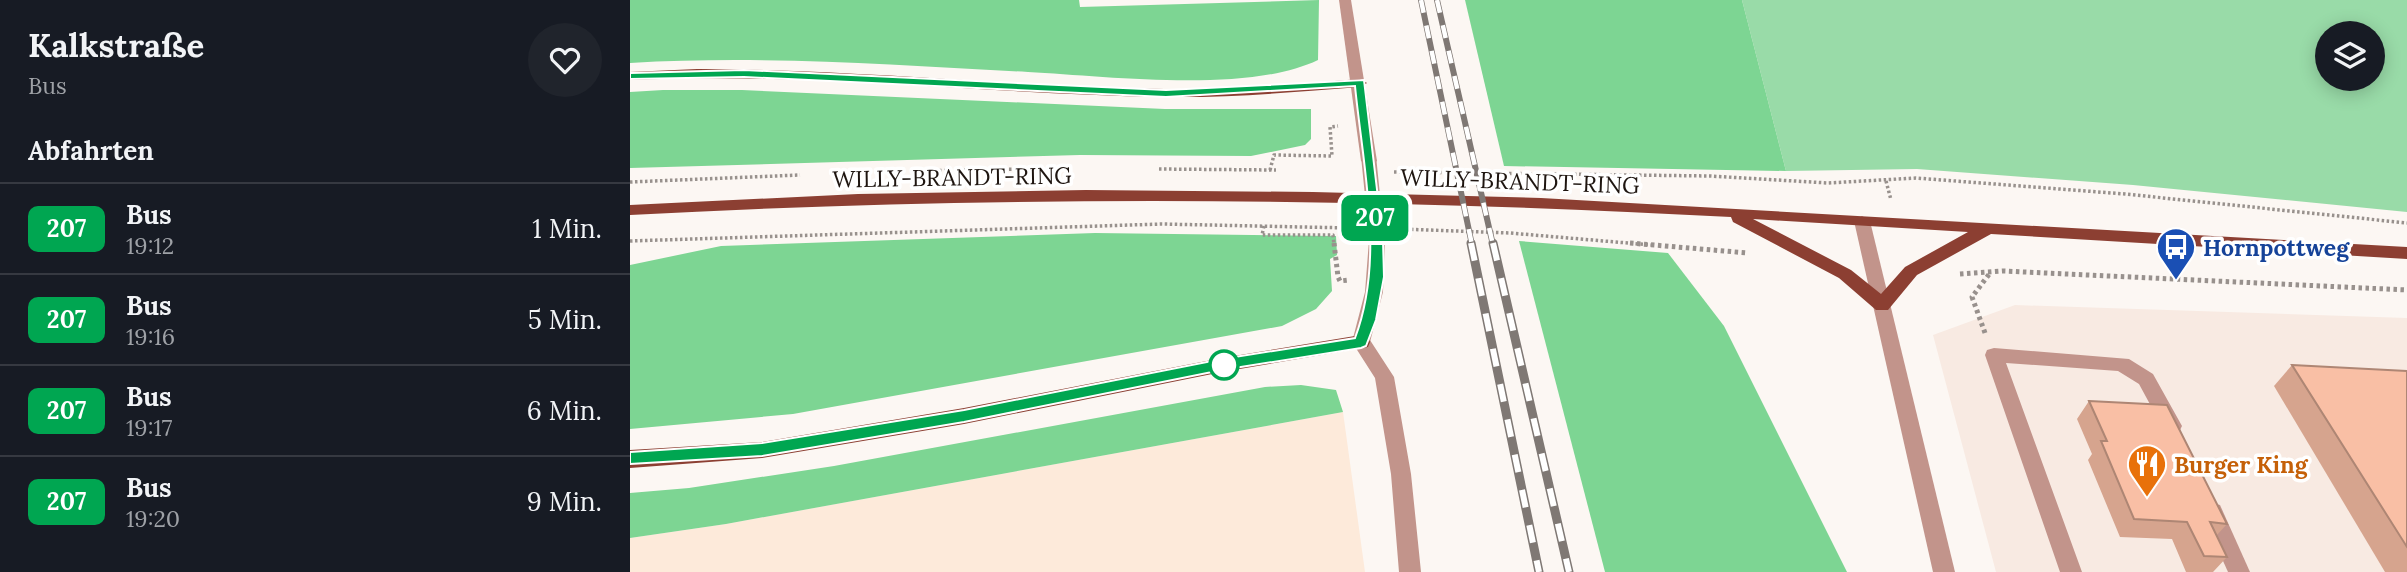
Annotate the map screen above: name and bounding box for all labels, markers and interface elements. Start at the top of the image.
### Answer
map controls [2315,21,2385,91]
button: layers [2315,21,2385,91]
button: heart [528,23,602,97]
text: Kalkstraße [28,24,204,66]
text: Bus [28,71,67,100]
text: Abfahrten [28,134,154,167]
street label: WILLY-BRANDT-RING [832,160,1072,194]
street label: WILLY-BRANDT-RING [1400,162,1641,200]
line badge: 207 [1335,195,1415,241]
text: Bus [126,198,172,231]
text: 207 [1355,202,1395,233]
text: 1 Min. [532,212,602,245]
text: 207 [47,213,86,244]
bus stop icon: Hornpottweg [2155,226,2197,281]
text: 19:12 [126,231,174,260]
place label: Hornpottweg [2203,233,2350,262]
text: Bus [126,289,172,322]
text: 5 Min. [528,303,602,336]
text: 207 [47,304,86,335]
text: 19:16 [126,322,175,351]
unlabelled marker [1209,350,1239,380]
text: Bus [126,380,172,413]
text: 6 Min. [527,394,602,427]
text: 207 [47,395,86,426]
text: 19:17 [126,413,172,442]
restaurant icon: Burger King [2126,443,2168,498]
place label: Burger King [2174,450,2309,479]
text: Bus [126,471,172,504]
text: 9 Min. [527,485,602,518]
text: 207 [47,486,86,517]
text: 19:20 [126,504,180,533]

